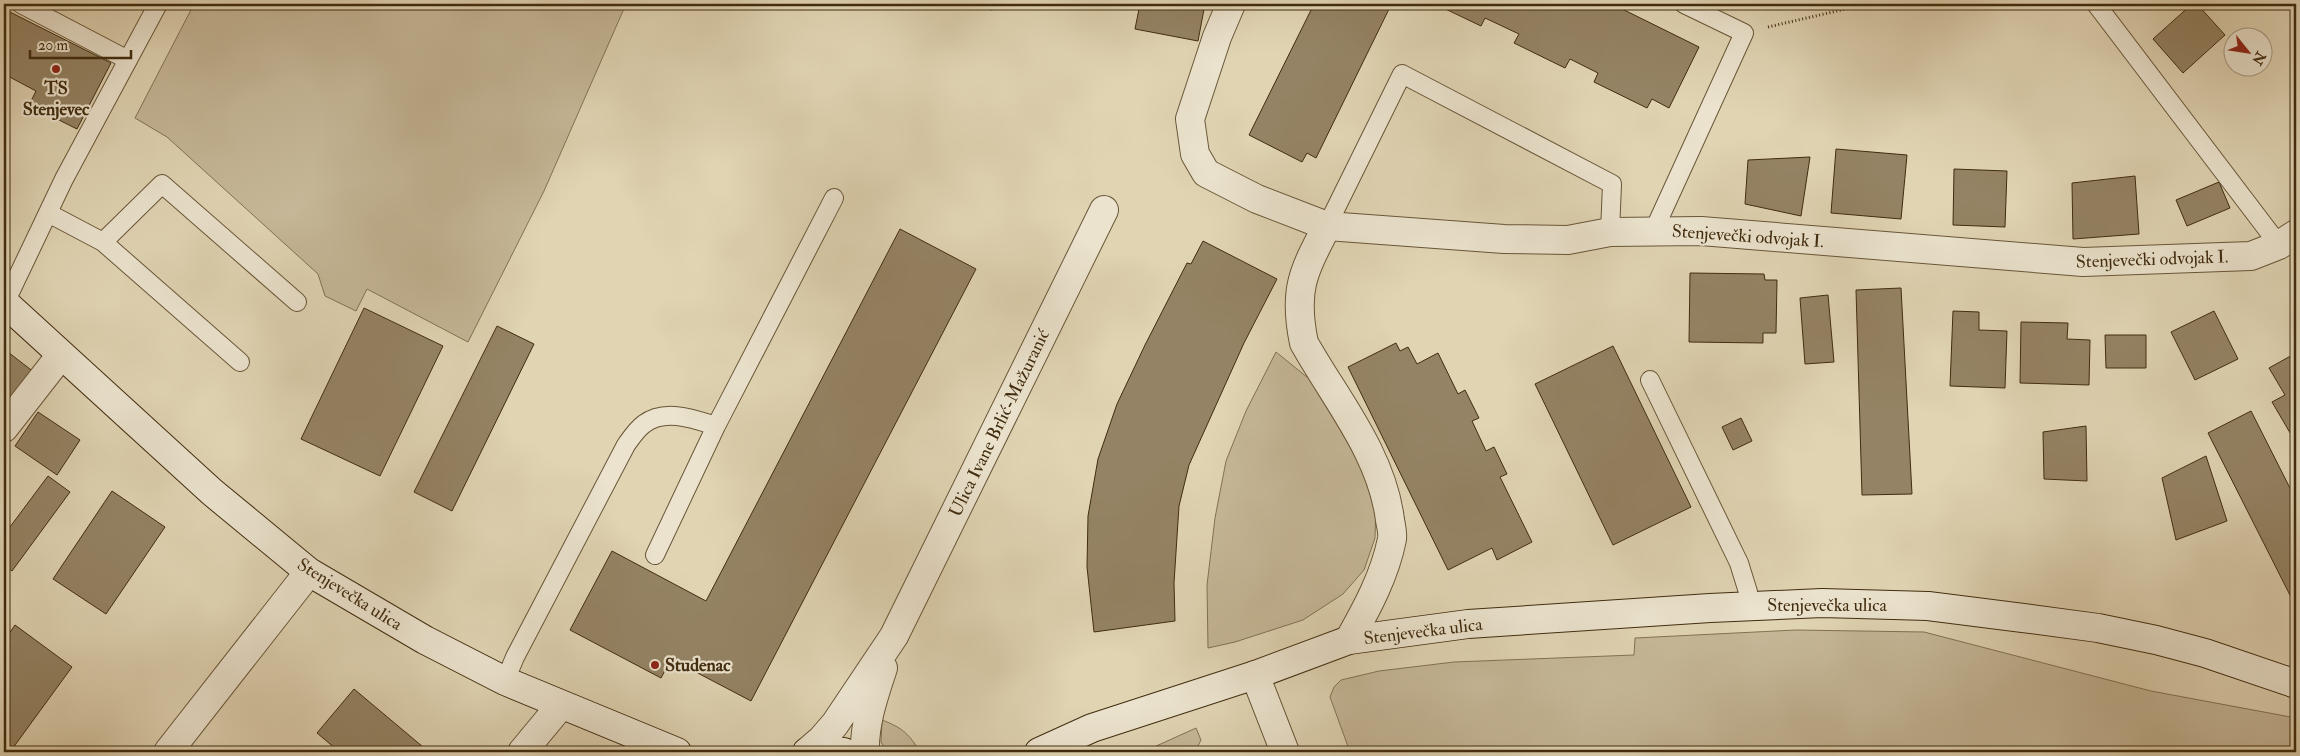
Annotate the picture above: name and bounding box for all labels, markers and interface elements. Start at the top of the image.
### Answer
scale bar [30,28,131,60]
north arrow [2222,28,2272,78]
text: 20 m [38,36,68,55]
text: N [2248,48,2270,68]
marker: TS Stenjevec [50,63,62,75]
place label: TS Stenjevec [23,77,90,121]
street label: Stenjevečki odvojak I. [1671,220,1825,253]
street label: Stenjevečki odvojak I. [2075,245,2229,274]
street label: Ulica Ivane Brlić-Mažuranić [944,325,1055,521]
street label: Stenjevečka ulica [293,553,407,636]
street label: Stenjevečka ulica [1767,594,1887,617]
street label: Stenjevečka ulica [1362,613,1484,650]
place label: Studenac [665,654,731,677]
marker: Studenac [649,659,661,671]

